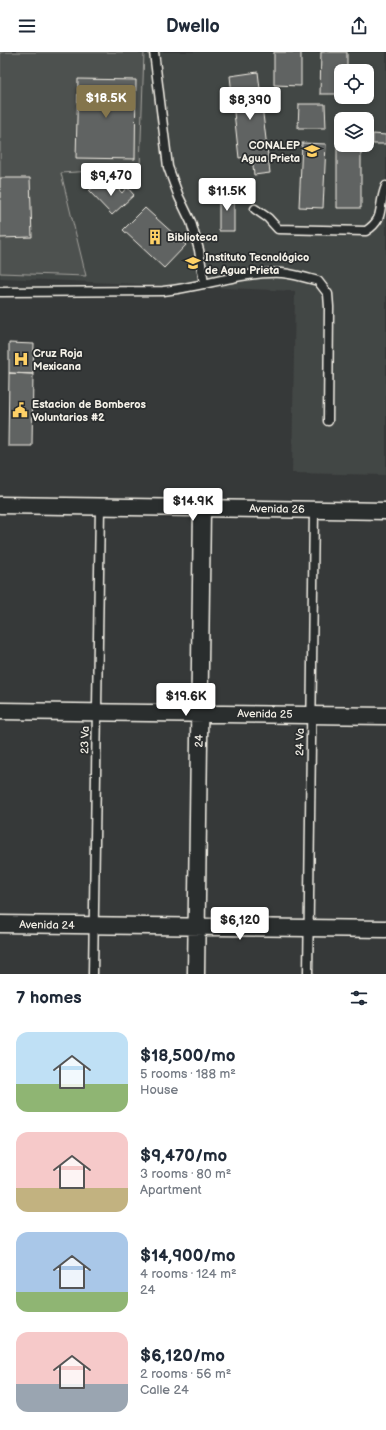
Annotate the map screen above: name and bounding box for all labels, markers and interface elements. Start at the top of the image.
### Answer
icon: menu [16,15,38,37]
icon: share [348,15,370,37]
text: Dwello [166,16,220,37]
map controls [334,64,374,152]
button: locate [334,64,374,104]
pin: $18.5K [73,85,139,119]
pin: $8,390 [217,87,283,121]
text: $18.5K [85,90,127,106]
text: $8,390 [229,92,271,108]
button: layers [334,112,374,152]
place label: CONALEP Agua Prieta [240,139,300,165]
school or university icon: CONALEP Agua Prieta [303,142,321,160]
pin: $9,470 [78,163,144,197]
text: $9,470 [90,168,132,184]
pin: $11.5K [194,178,260,212]
text: $11.5K [208,183,246,199]
building icon: Biblioteca [146,228,164,246]
place label: Biblioteca [167,231,218,244]
place label: Instituto Tecnológico de Agua Prieta [205,251,309,277]
school or university icon: Instituto Tecnológico de Agua Prieta [184,254,202,272]
place label: Cruz Roja Mexicana [33,347,83,373]
hospital icon: Cruz Roja Mexicana [12,350,30,368]
place label: Estacion de Bomberos Voluntarios #2 [32,398,146,424]
public building icon: Estacion de Bomberos Voluntarios #2 [11,401,29,419]
pin: $14.9K [160,488,226,522]
text: $14.9K [172,493,214,509]
street label: Avenida 26 [249,502,305,516]
pin: $19.6K [153,683,219,717]
text: $19.6K [165,688,207,704]
street label: Avenida 25 [237,707,293,721]
street label: 23 Va [78,726,92,754]
street label: 24 Va [293,728,307,756]
street label: 24 [192,734,206,748]
pin: $6,120 [207,907,273,941]
text: $6,120 [220,912,260,928]
street label: Avenida 24 [19,918,75,932]
icon: filters [348,987,370,1009]
text: 7 homes [16,988,82,1008]
text: $18,500/mo [140,1046,236,1066]
icon: home [48,1048,96,1096]
text: 5 rooms · 188 m² [140,1066,236,1082]
text: House [140,1082,178,1098]
text: $9,470/mo [140,1146,227,1166]
icon: home [48,1148,96,1196]
text: 3 rooms · 80 m² [140,1166,231,1182]
text: Apartment [140,1182,201,1198]
text: $14,900/mo [140,1246,235,1266]
icon: home [48,1248,96,1296]
text: 4 rooms · 124 m² [140,1266,237,1282]
text: 24 [140,1282,155,1298]
text: $6,120/mo [140,1346,225,1366]
icon: home [48,1348,96,1396]
text: 2 rooms · 56 m² [140,1366,231,1382]
text: Calle 24 [140,1382,189,1398]

